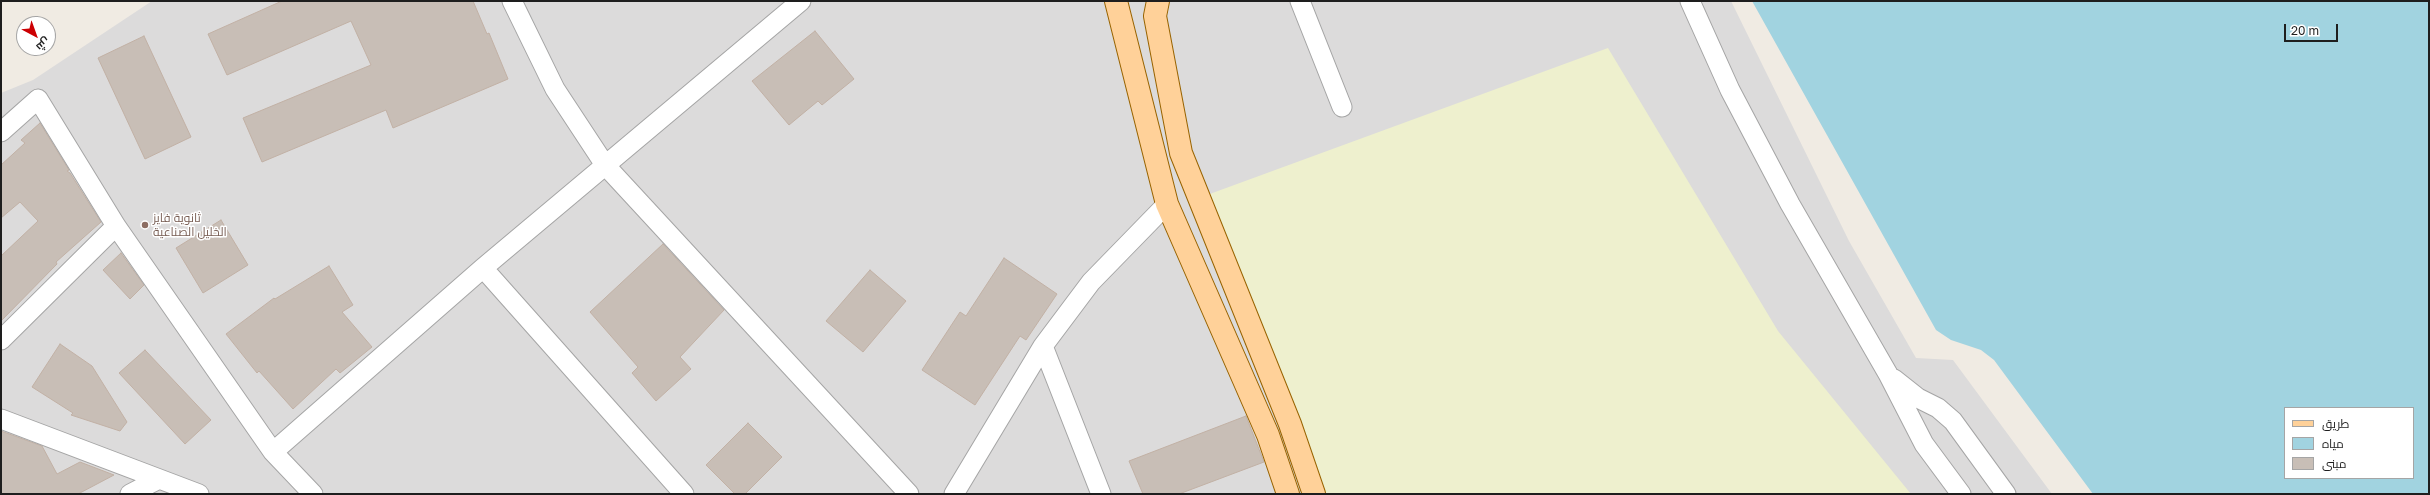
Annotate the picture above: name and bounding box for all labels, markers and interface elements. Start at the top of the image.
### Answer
north arrow [16,16,56,56]
scale bar [2286,16,2340,42]
text: 20 m [2291,23,2319,38]
text: ش [34,35,53,54]
place label: ثانوية فايز الخليل الصناعية [153,211,227,239]
marker: ثانوية فايز الخليل الصناعية [140,220,150,230]
legend [2284,407,2414,479]
text: طريق [2322,416,2349,431]
text: مياه [2322,436,2344,451]
text: مبنى [2322,456,2347,471]

